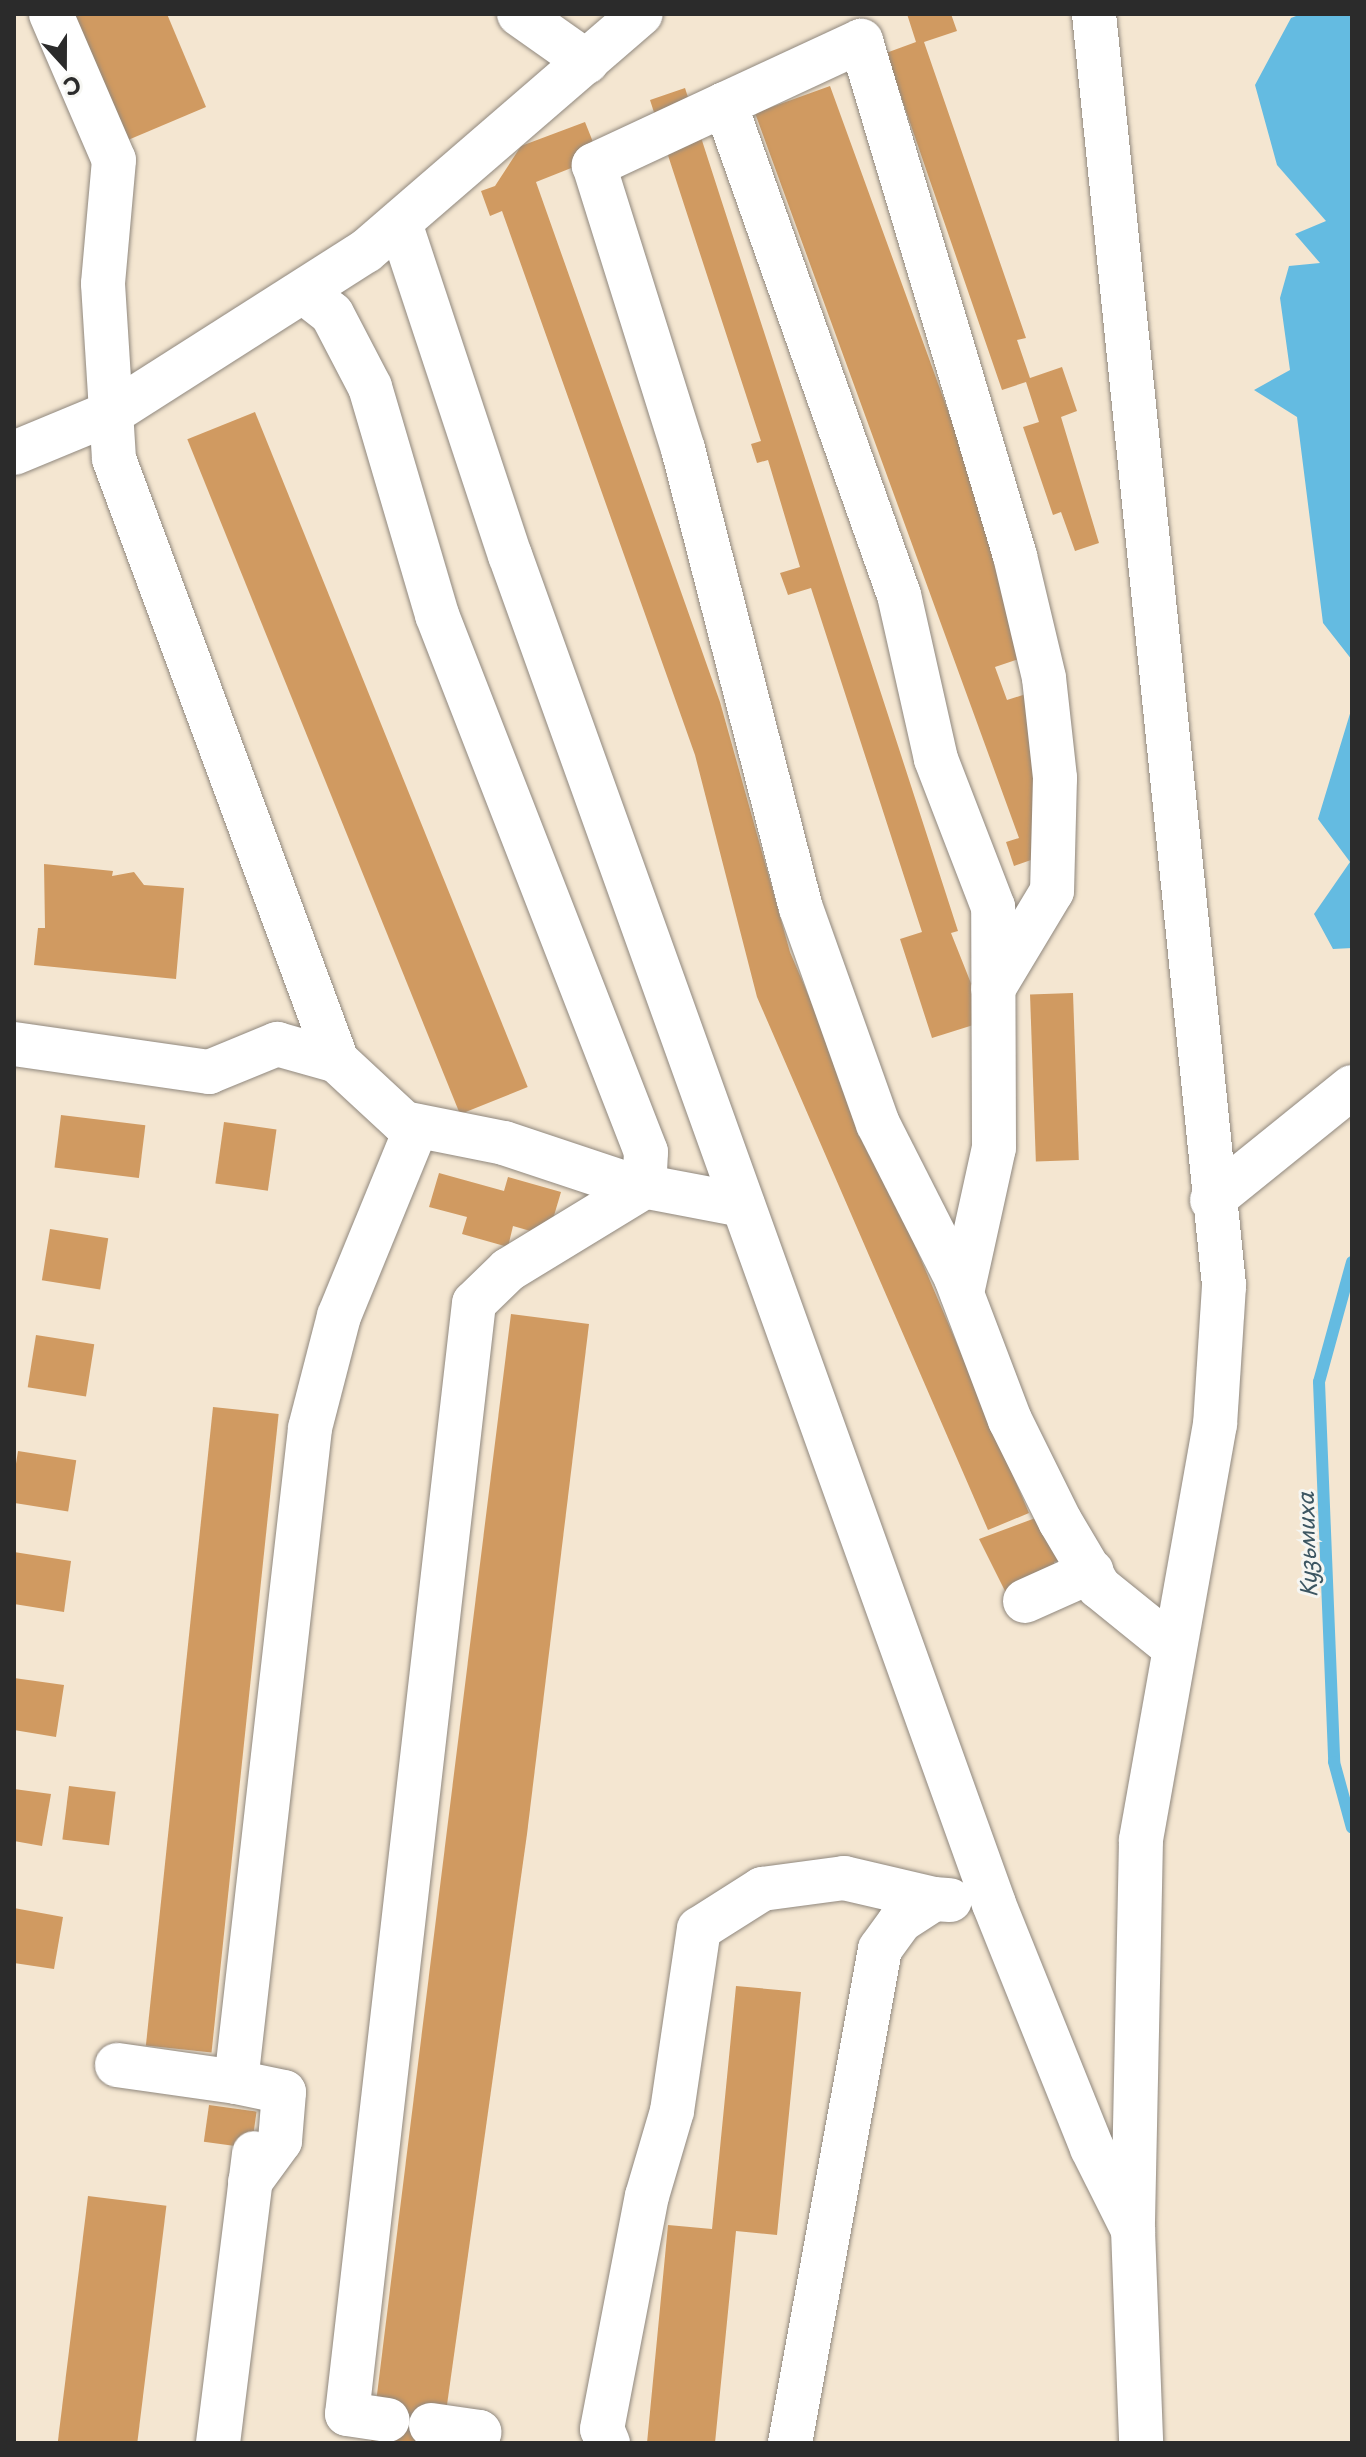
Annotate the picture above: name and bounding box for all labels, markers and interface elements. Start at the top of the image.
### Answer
north arrow [24,24,104,104]
text: С [59,69,86,105]
water label: Кузьмиха [1291,1492,1321,1598]

